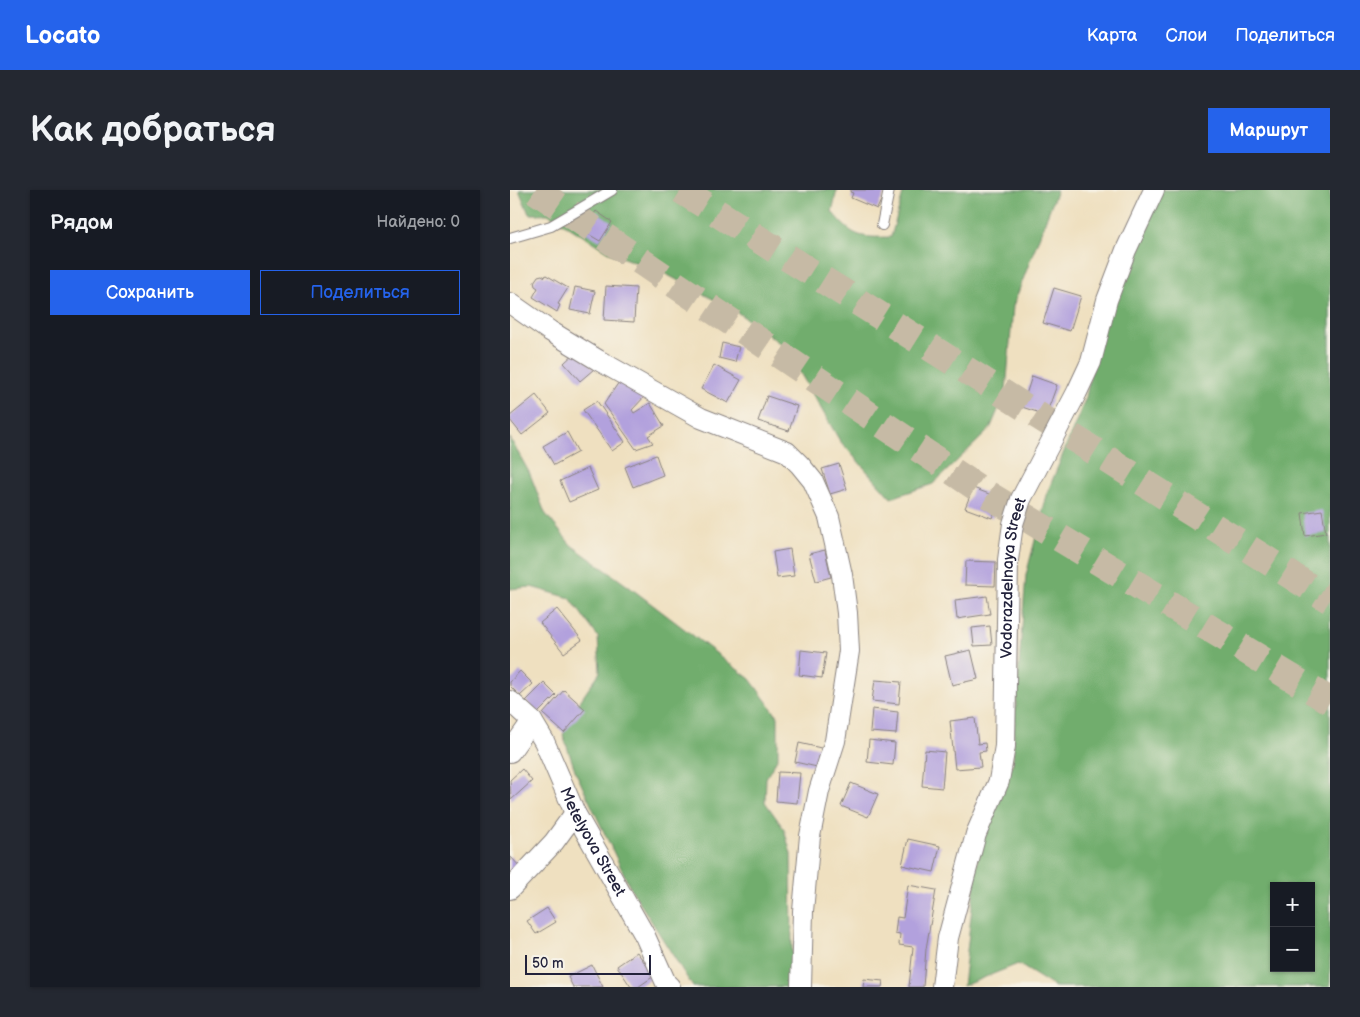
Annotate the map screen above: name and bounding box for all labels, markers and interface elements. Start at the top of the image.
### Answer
text: Locato [25,21,100,50]
text: Карта [1087,25,1137,46]
text: Слои [1165,25,1207,46]
text: Поделиться [1235,25,1335,46]
button: Маршрут [1208,108,1330,153]
text: Как добраться [30,109,276,152]
text: Рядом [50,210,113,235]
text: Найдено: 0 [377,213,460,232]
button: Сохранить [50,270,250,315]
button: Поделиться [260,270,460,315]
street label: Vodorazdelnaya Street [997,495,1030,659]
street label: Metelyova Street [556,784,630,900]
map controls [1270,882,1315,972]
button: + [1270,882,1315,927]
button: − [1270,927,1315,972]
scale bar [525,952,651,975]
text: 50 m [532,955,564,972]

